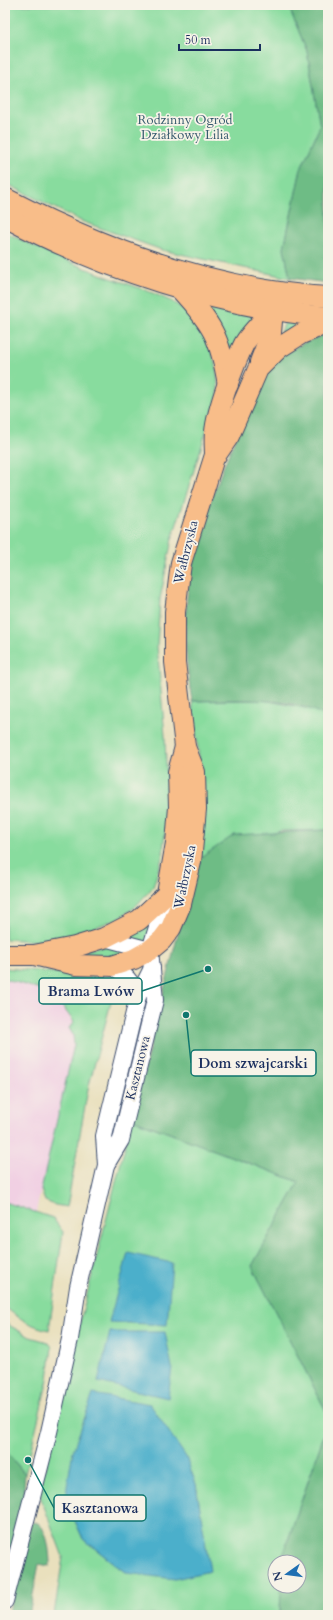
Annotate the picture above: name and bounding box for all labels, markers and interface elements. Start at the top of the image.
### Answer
scale bar [179,26,260,52]
text: 50 m [185,32,212,48]
park label: Rodzinny Ogród Działkowy Lilia [138,111,232,144]
street label: Wałbrzyska [169,518,203,587]
street label: Wałbrzyska [169,843,201,912]
callout: Brama Lwów [39,978,142,1004]
text: Brama Lwów [48,982,135,1001]
street label: Kasztanowa [121,1034,155,1102]
callout: Dom szwajcarski [191,1050,316,1076]
text: Dom szwajcarski [198,1054,308,1073]
callout: Kasztanowa [54,1495,146,1521]
text: Kasztanowa [62,1499,138,1518]
north arrow [267,1554,307,1594]
text: N [269,1569,286,1583]

